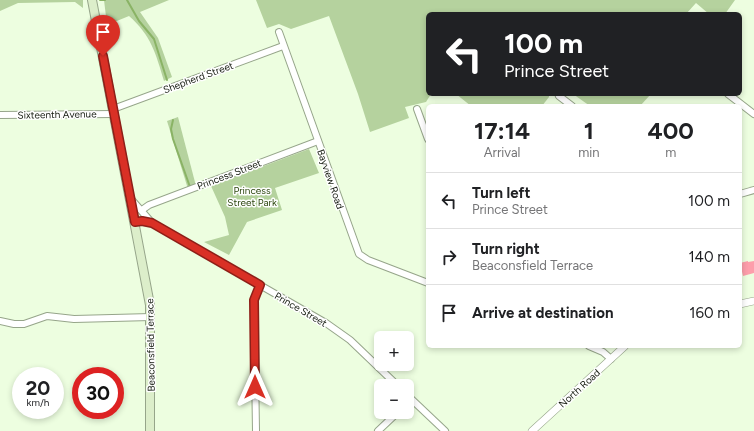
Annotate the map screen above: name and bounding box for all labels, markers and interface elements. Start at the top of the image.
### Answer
pin [86,15,120,56]
icon: arrive [92,21,114,43]
text: 100 m [504,26,583,60]
icon: left [438,28,490,80]
street label: Shepherd Street [161,59,235,96]
text: Prince Street [504,60,609,82]
street label: Sixteenth Avenue [17,107,97,122]
text: 17:14 [474,116,530,145]
text: 1 [584,116,594,145]
text: 400 [648,116,694,145]
text: Arrival [484,145,520,160]
text: min [578,145,600,160]
text: m [665,145,676,160]
street label: Bayview Road [314,147,347,211]
street label: Princess Street [195,156,263,193]
park label: Princess Street Park [227,184,277,209]
text: Turn left [472,184,530,202]
icon: left [438,190,460,212]
text: 100 m [688,192,730,210]
text: Prince Street [472,202,548,217]
text: Turn right [472,240,540,258]
icon: right [438,246,460,268]
text: 140 m [688,248,730,266]
text: Beaconsfield Terrace [472,258,593,273]
street label: Prince Street [272,289,329,330]
street label: Beaconsfield Terrace [143,298,158,392]
icon: arrive [438,302,460,324]
text: Arrive at destination [472,304,613,322]
text: 160 m [689,304,730,322]
map controls [374,331,414,419]
button: + [374,331,414,371]
position arrow [234,366,276,408]
street label: North Road [556,366,603,411]
speed limit sign: 30 [72,367,124,419]
text: 20 [26,376,50,400]
button: − [374,379,414,419]
text: km/h [27,396,49,409]

